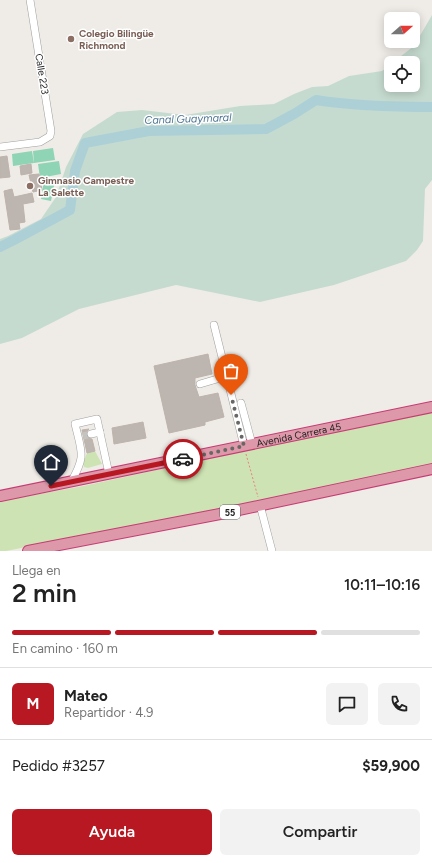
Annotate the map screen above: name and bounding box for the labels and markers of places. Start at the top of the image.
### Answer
place label: Colegio Bilingüe Richmond [79,27,154,52]
marker: Colegio Bilingüe Richmond [66,34,76,44]
place label: Gimnasio Campestre La Salette [38,174,135,199]
marker: Gimnasio Campestre La Salette [25,181,35,191]
pin [214,354,248,395]
pin [34,445,68,486]

